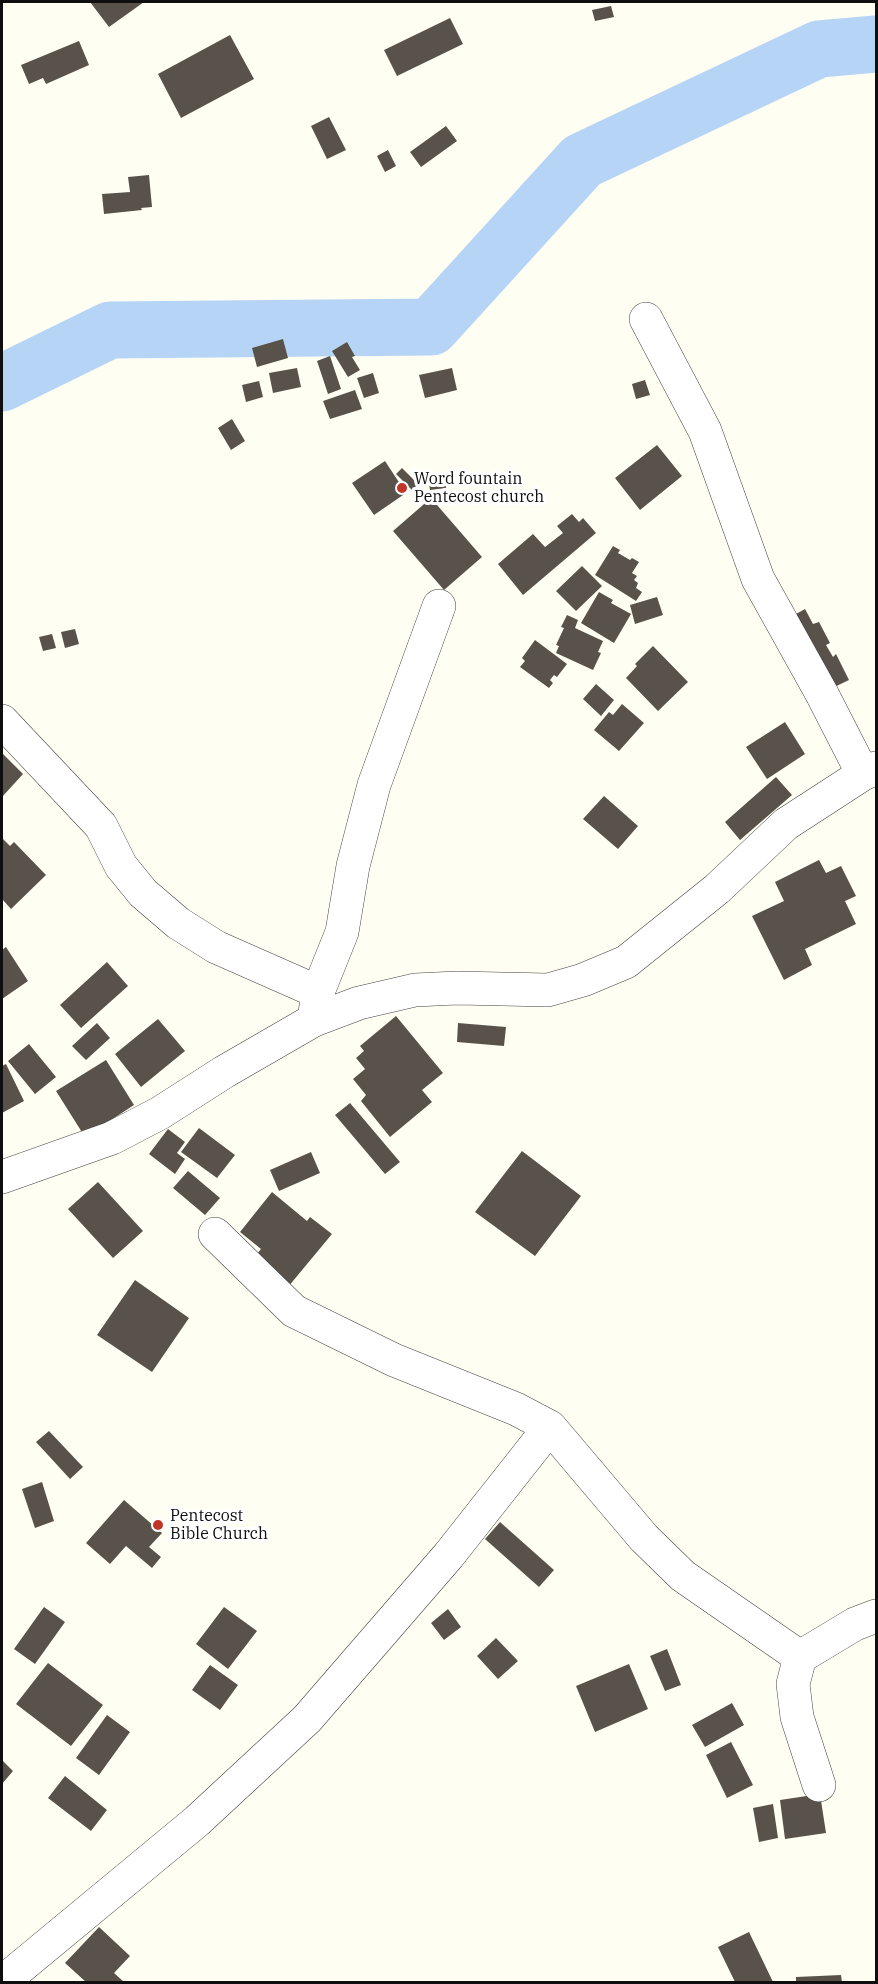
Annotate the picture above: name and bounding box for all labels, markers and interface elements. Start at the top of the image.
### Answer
place label: Word fountain Pentecost church [414,469,544,507]
marker: Word fountain Pentecost church [395,481,409,495]
place label: Pentecost Bible Church [170,1506,268,1544]
marker: Pentecost Bible Church [151,1518,165,1532]

